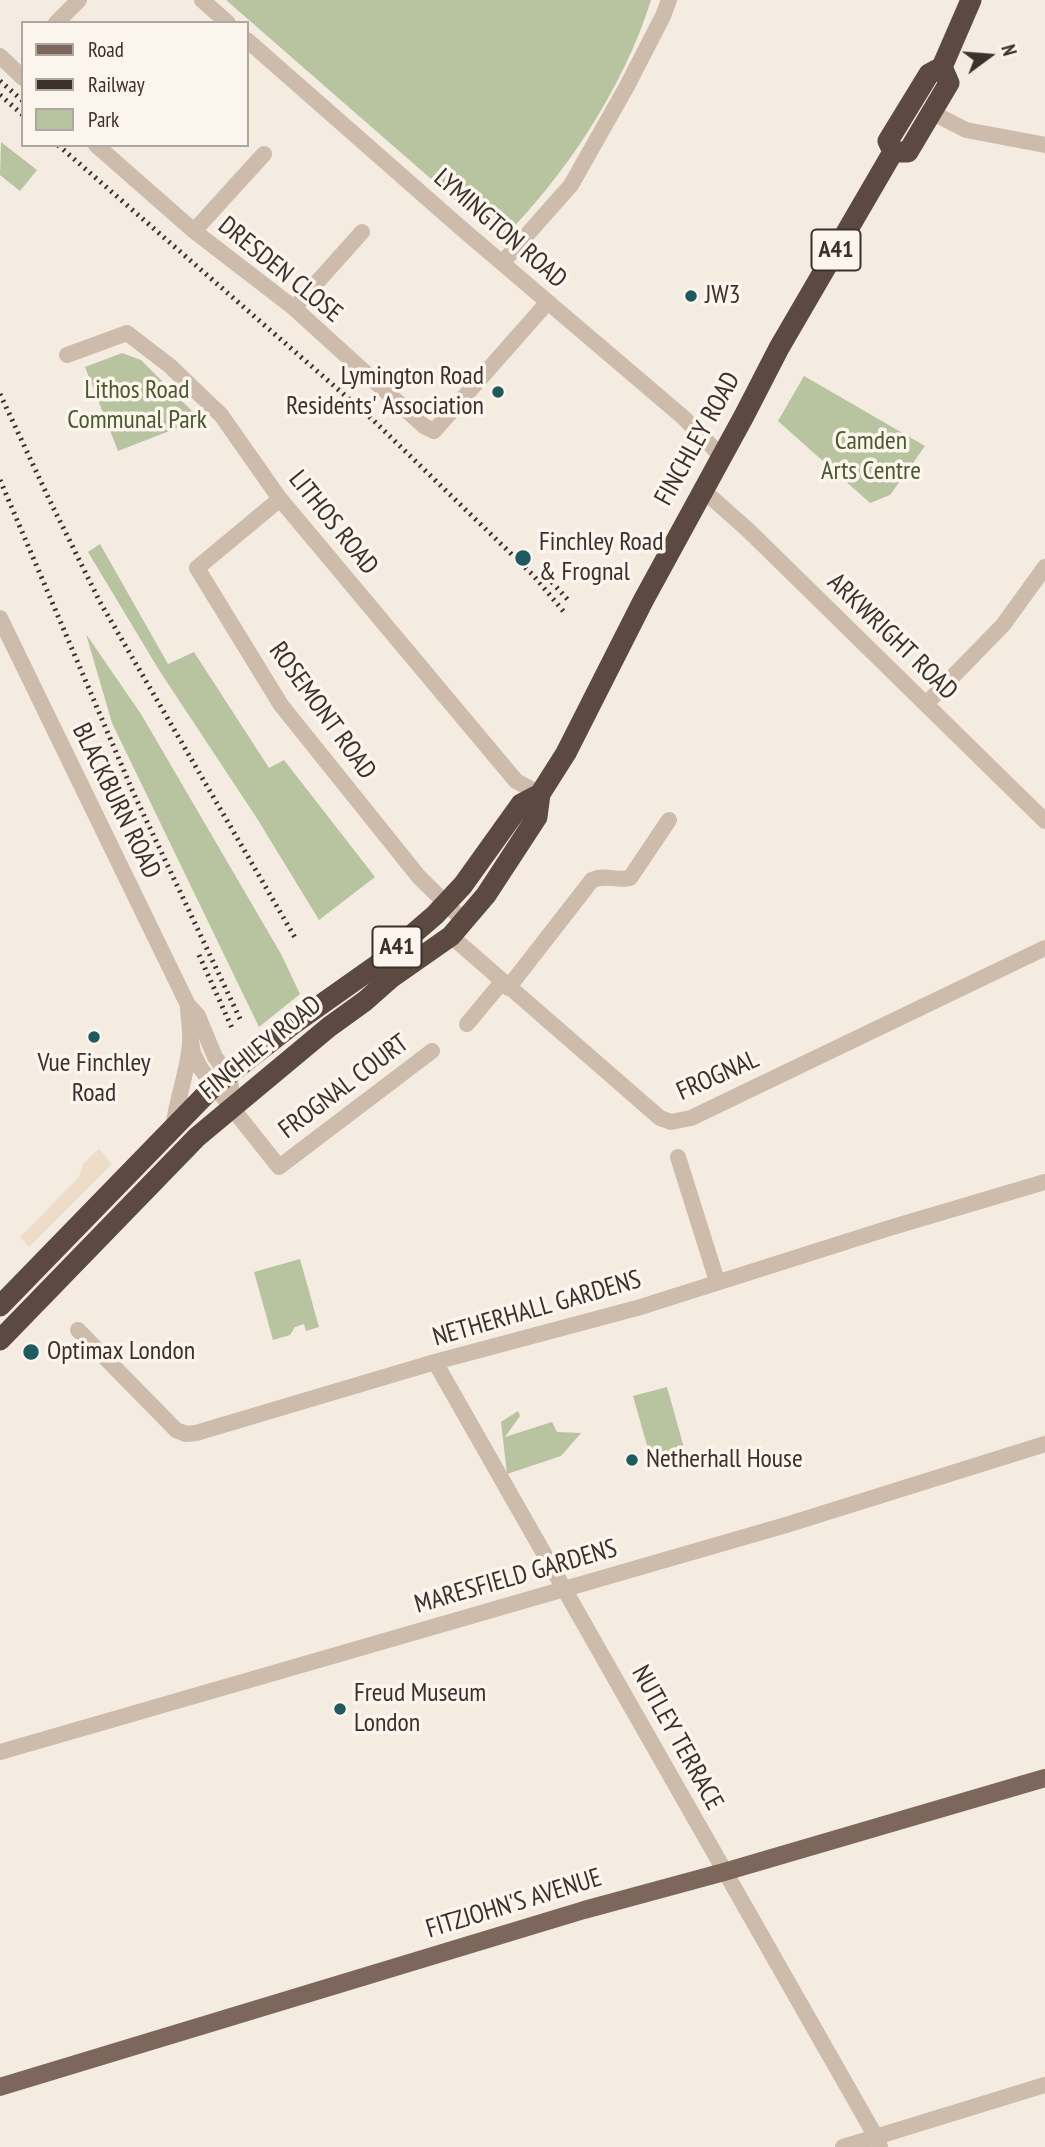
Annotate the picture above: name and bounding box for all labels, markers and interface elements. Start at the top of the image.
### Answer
legend [21,21,248,147]
north arrow [954,21,1024,91]
text: Road [88,36,124,63]
text: N [996,42,1022,58]
text: Railway [88,71,145,98]
text: Park [88,106,119,133]
street label: LYMINGTON ROAD [427,163,573,295]
street label: DRESDEN CLOSE [212,211,348,329]
road number: A41 [812,230,860,270]
place label: JW3 [705,280,740,312]
marker: JW3 [683,288,699,304]
place label: Lymington Road Residents' Association [286,361,484,422]
street label: FINCHLEY ROAD [649,367,747,511]
park label: Lithos Road Communal Park [67,375,207,436]
marker: Lymington Road Residents' Association [490,384,506,400]
park label: Camden Arts Centre [821,426,921,488]
street label: LITHOS ROAD [282,465,384,581]
place label: Finchley Road & Frognal [539,527,663,588]
marker: Finchley Road & Frognal [513,548,533,568]
street label: ARKWRIGHT ROAD [820,567,964,707]
street label: ROSEMONT ROAD [262,636,382,786]
street label: BLACKBURN ROAD [65,718,167,884]
road number: A41 [372,926,422,967]
street label: FINCHLEY ROAD [194,990,328,1106]
street label: FROGNAL COURT [273,1028,415,1146]
marker: Vue Finchley Road [86,1029,102,1045]
street label: FROGNAL [672,1044,764,1108]
place label: Vue Finchley Road [37,1048,151,1110]
street label: NETHERHALL GARDENS [429,1264,645,1354]
place label: Optimax London [47,1336,195,1368]
marker: Optimax London [21,1342,41,1362]
place label: Netherhall House [646,1444,803,1476]
marker: Netherhall House [624,1452,640,1468]
street label: MARESFIELD GARDENS [411,1533,621,1621]
street label: NUTLEY TERRACE [624,1660,730,1816]
place label: Freud Museum London [354,1678,486,1740]
marker: Freud Museum London [332,1701,348,1717]
street label: FITZJOHN'S AVENUE [422,1862,606,1946]

